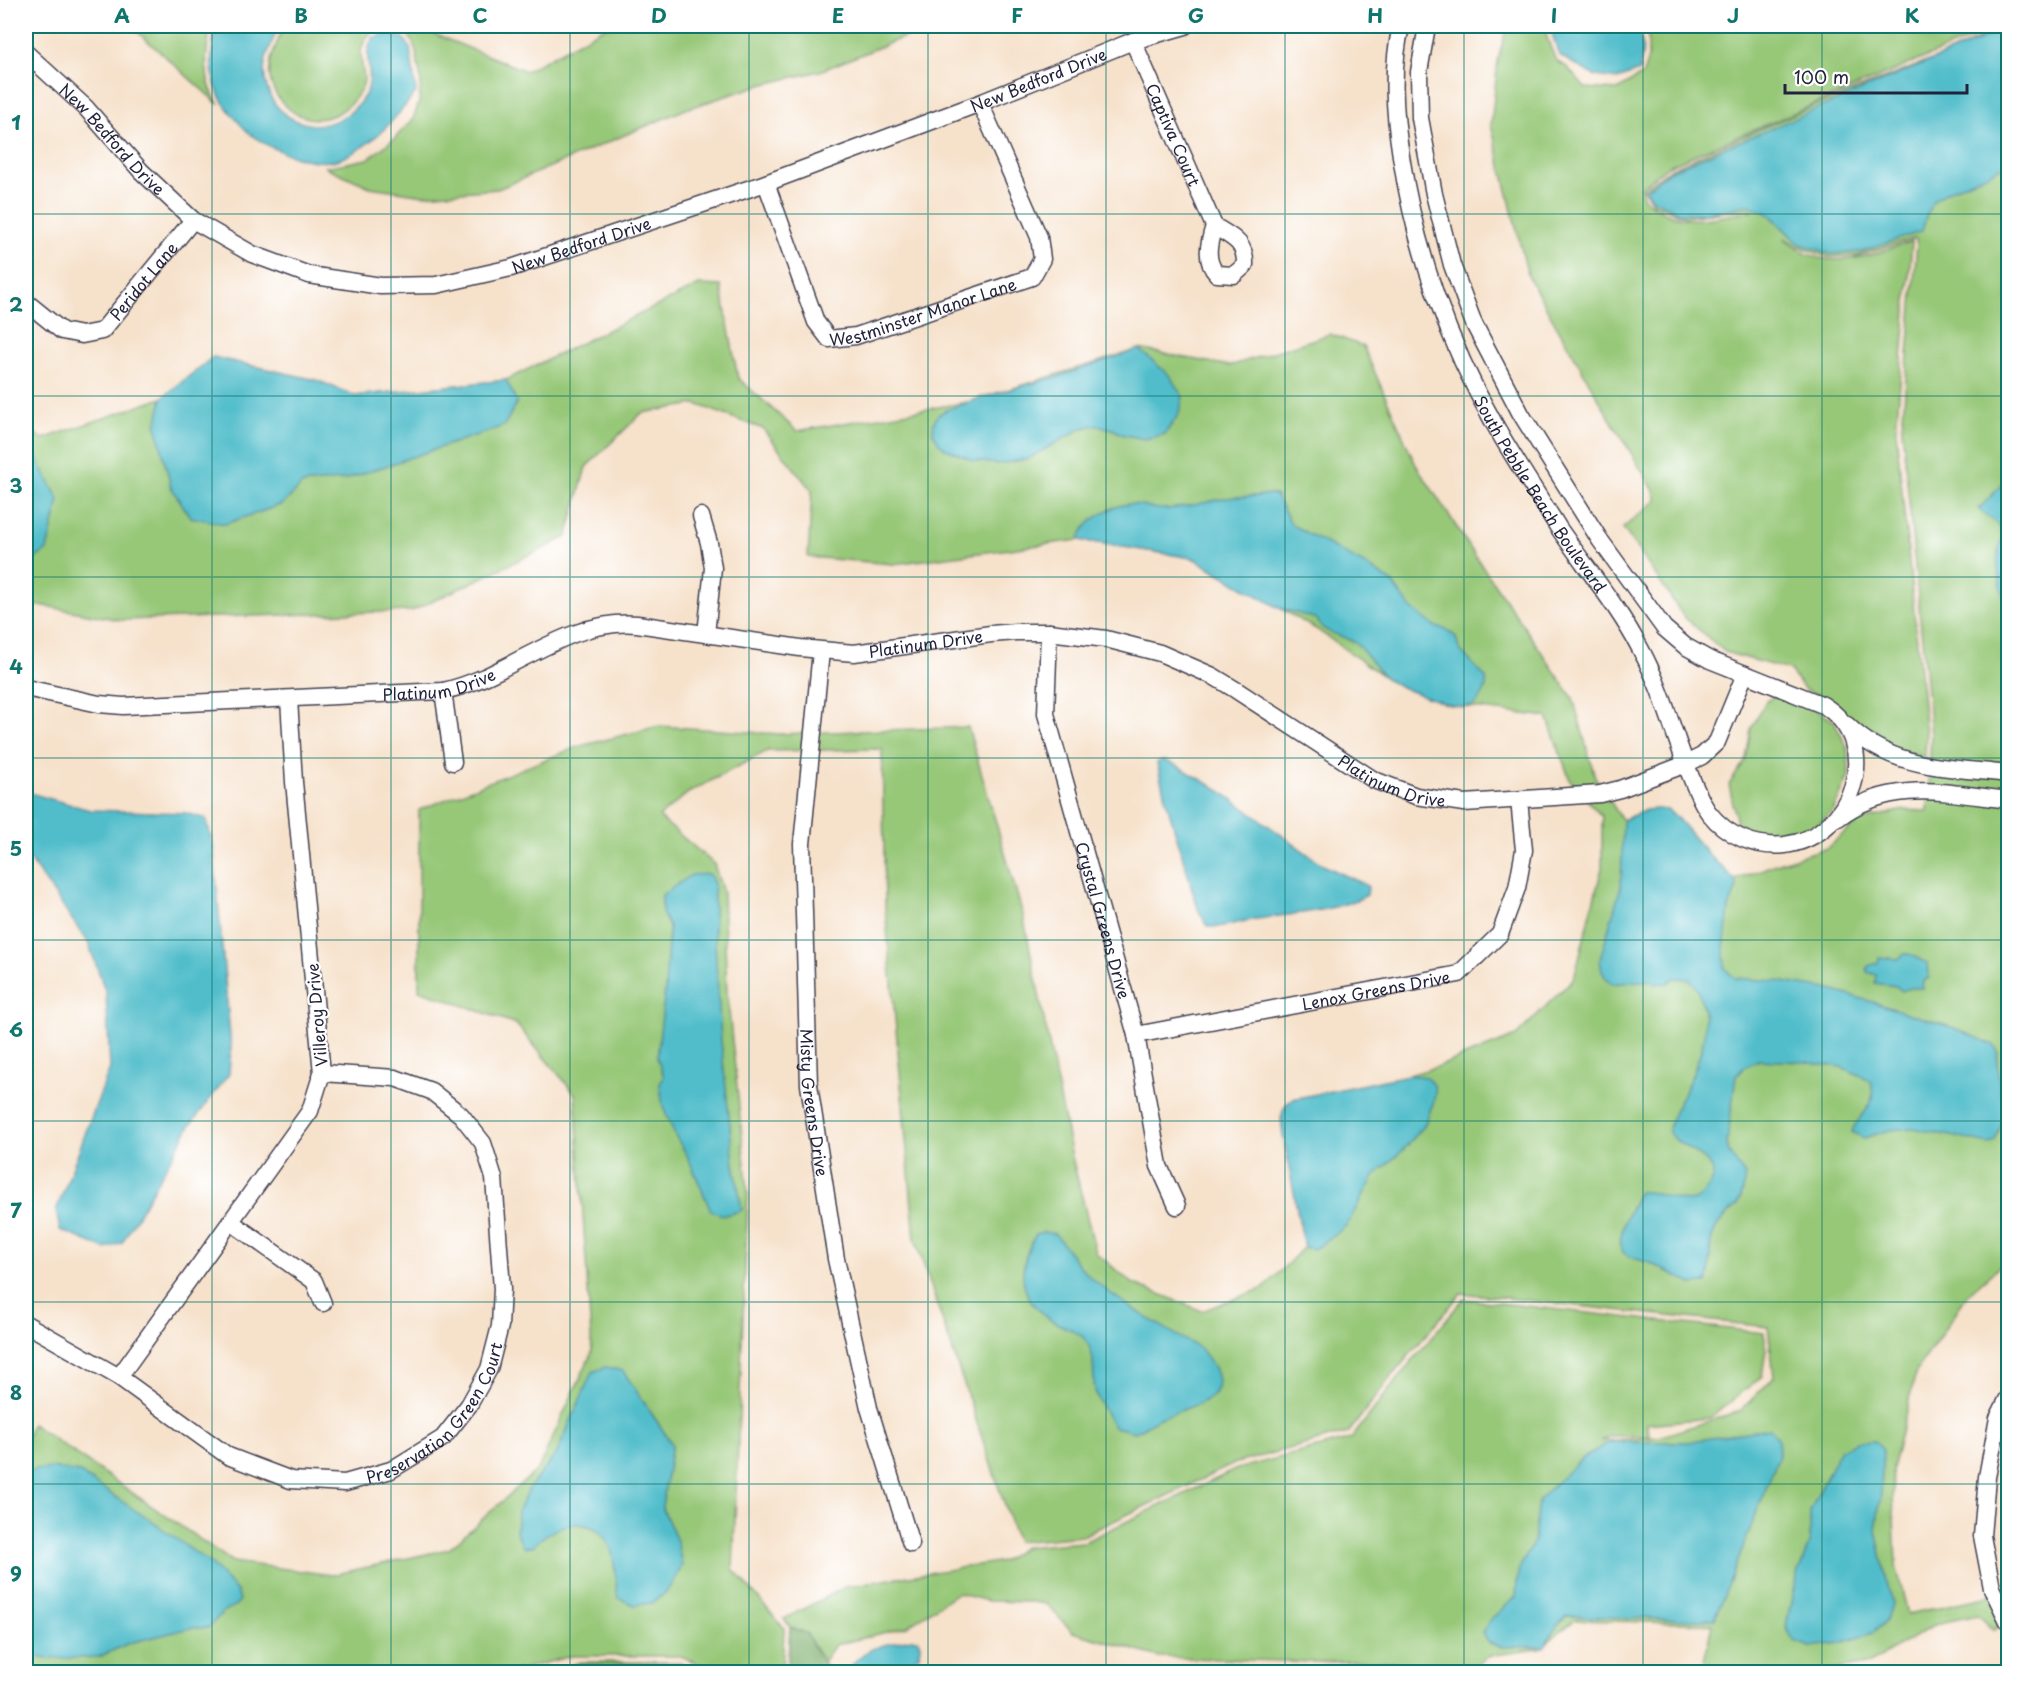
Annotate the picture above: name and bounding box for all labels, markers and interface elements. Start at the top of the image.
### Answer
text: A [114,0,130,30]
text: B [294,0,308,30]
text: C [472,0,488,30]
text: D [651,0,667,30]
text: E [832,0,844,30]
text: F [1011,0,1023,30]
text: G [1188,0,1204,30]
text: H [1367,0,1383,30]
text: I [1551,0,1557,30]
text: J [1727,0,1739,30]
text: K [1905,0,1920,30]
street label: New Bedford Drive [966,41,1110,118]
scale bar [1785,57,1966,95]
text: 100 m [1794,63,1849,90]
street label: New Bedford Drive [54,77,171,200]
street label: Captiva Court [1141,79,1207,190]
text: 1 [11,107,21,137]
street label: New Bedford Drive [508,210,654,279]
street label: Peridot Lane [104,236,183,325]
street label: Westminster Manor Lane [828,271,1019,351]
text: 2 [9,289,23,319]
street label: South Pebble Beach Boulevard [1469,391,1613,597]
text: 3 [9,470,23,500]
street label: Platinum Drive [867,623,984,663]
text: 4 [9,651,23,681]
street label: Platinum Drive [382,662,499,706]
street label: Platinum Drive [1334,748,1447,812]
text: 5 [10,833,22,863]
street label: Crystal Greens Drive [1070,839,1137,1001]
street label: Villeroy Drive [300,962,332,1068]
street label: Lenox Greens Drive [1300,964,1452,1015]
text: 6 [9,1014,23,1044]
street label: Misty Greens Drive [795,1029,835,1178]
text: 7 [10,1195,22,1225]
street label: Preservation Green Court [363,1339,508,1489]
text: 8 [10,1377,22,1407]
text: 9 [10,1558,22,1588]

